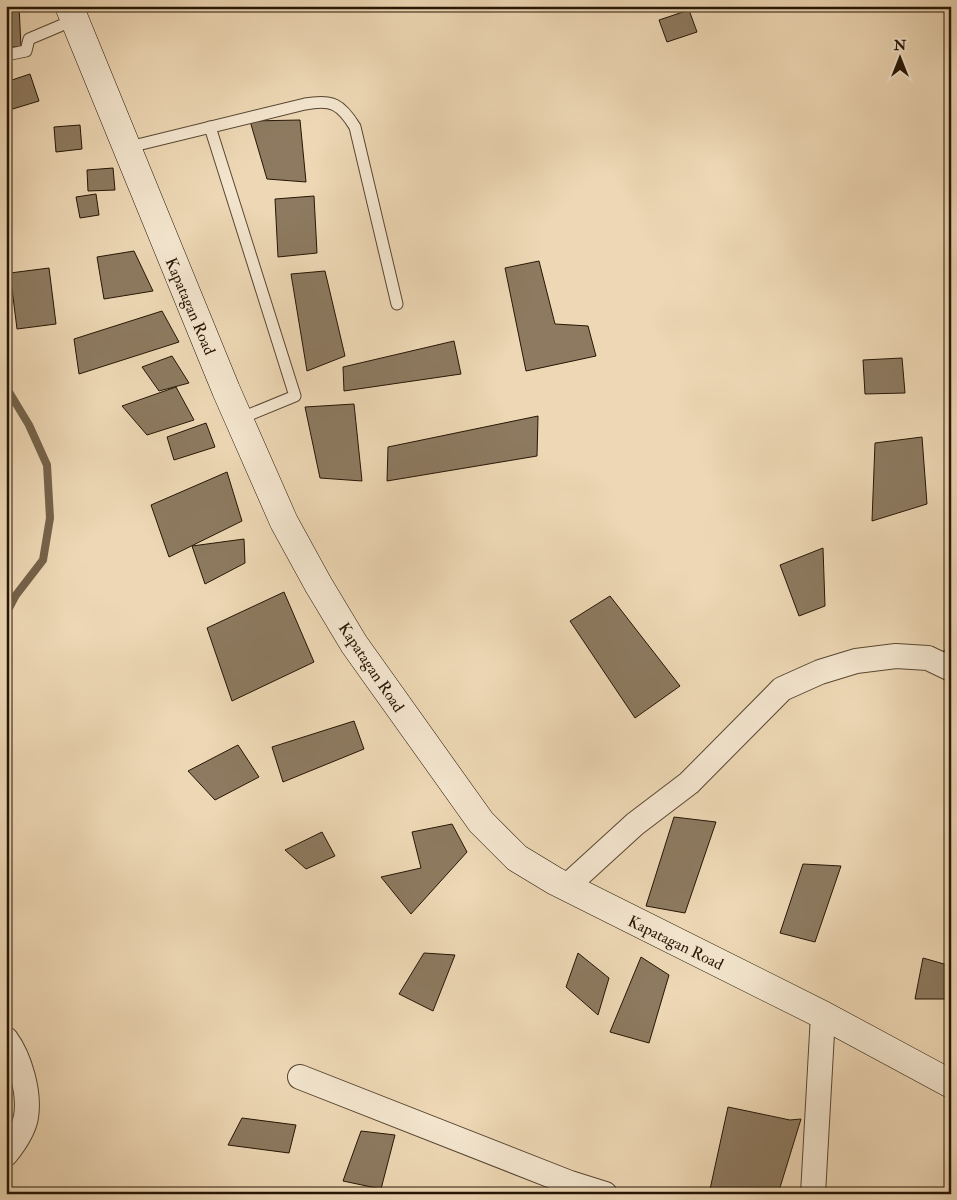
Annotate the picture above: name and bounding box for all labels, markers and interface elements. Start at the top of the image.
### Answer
north arrow [874,32,924,82]
text: N [893,37,907,54]
street label: Kapatagan Road [160,255,220,359]
street label: Kapatagan Road [333,619,409,717]
street label: Kapatagan Road [624,911,727,976]

